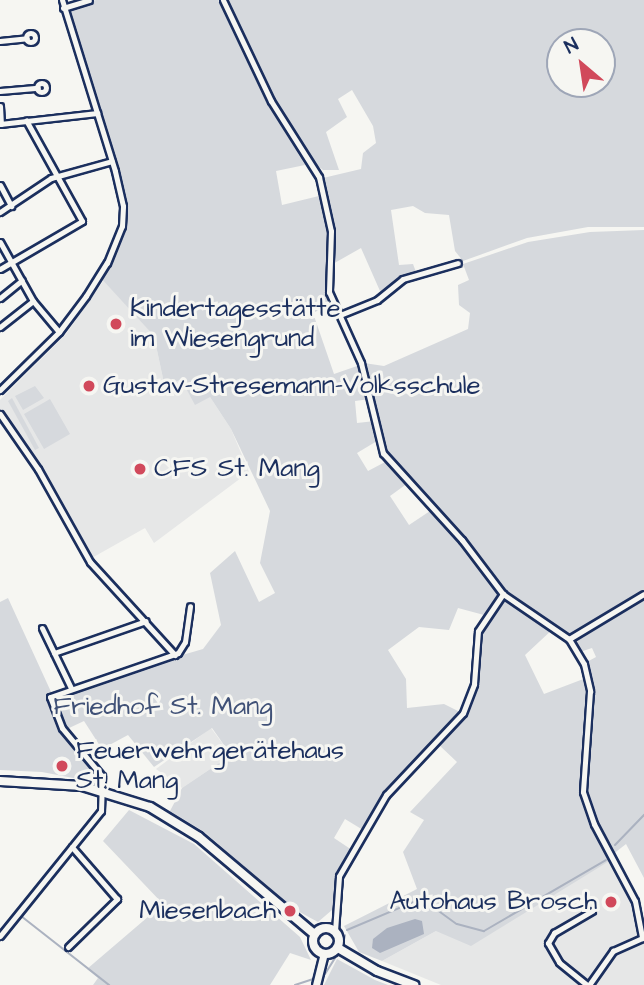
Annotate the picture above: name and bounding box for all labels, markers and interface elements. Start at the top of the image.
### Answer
north arrow [546,28,616,98]
text: N [560,31,583,61]
place label: Kindertagesstätte im Wiesengrund [130,293,341,354]
marker: Kindertagesstätte im Wiesengrund [108,316,124,332]
place label: Gustav-Stresemann-Volksschule [103,370,481,402]
marker: Gustav-Stresemann-Volksschule [81,378,97,394]
place label: CFS St. Mang [154,453,320,485]
marker: CFS St. Mang [132,461,148,477]
park label: Friedhof St. Mang [53,691,273,723]
place label: Feuerwehrgerätehaus St. Mang [76,735,344,796]
marker: Feuerwehrgerätehaus St. Mang [54,758,70,774]
place label: Autohaus Brosch [389,886,597,918]
marker: Autohaus Brosch [603,894,619,910]
place label: Miesenbach [139,895,276,927]
marker: Miesenbach [282,903,298,919]

